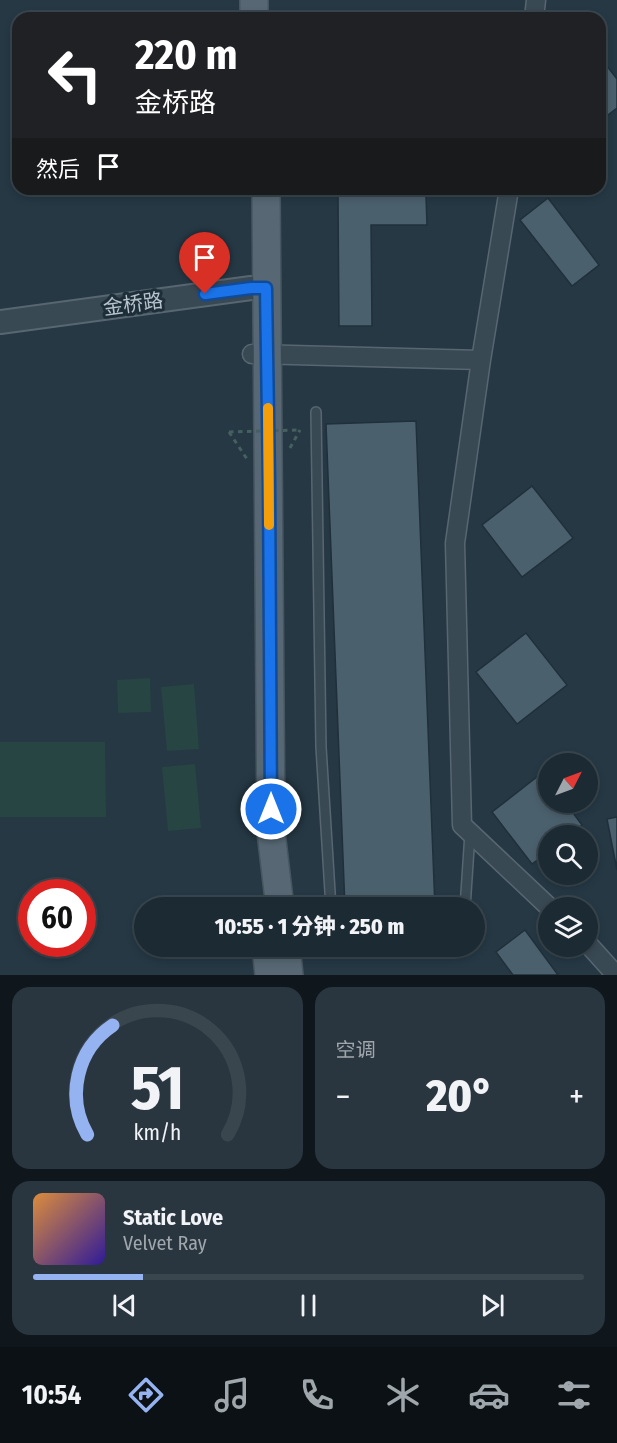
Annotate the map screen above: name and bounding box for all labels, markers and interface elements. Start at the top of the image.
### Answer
text: 220 m [135,30,238,80]
icon: left [36,36,114,114]
text: 金桥路 [135,87,216,119]
icon: arrive [92,150,125,183]
text: 然后 [36,156,80,183]
pin [179,232,230,294]
icon: arrive [188,241,221,274]
street label: 金桥路 [102,288,164,320]
north arrow [538,753,598,813]
map controls [538,753,598,957]
position arrow [239,777,303,841]
button: search [538,825,598,885]
speed limit sign: 60 [18,879,96,957]
button: layers [538,897,598,957]
text: 10:55 · 1 分钟 · 250 m [215,913,404,940]
text: 空调 [336,1038,376,1062]
text: 51 [130,1051,184,1126]
text: 20° [426,1069,493,1123]
text: − [336,1077,350,1117]
text: + [569,1077,584,1117]
text: km/h [133,1120,181,1146]
text: Static Love [123,1204,223,1231]
text: Velvet Ray [123,1231,207,1255]
icon: previous [108,1289,141,1322]
icon: pause [292,1289,325,1322]
icon: next [476,1289,509,1322]
icon: directions [125,1374,167,1416]
icon: music [211,1374,253,1416]
icon: phone [296,1374,338,1416]
icon: climate [382,1374,424,1416]
icon: car [468,1374,510,1416]
icon: filters [553,1374,595,1416]
text: 10:54 [22,1379,82,1411]

